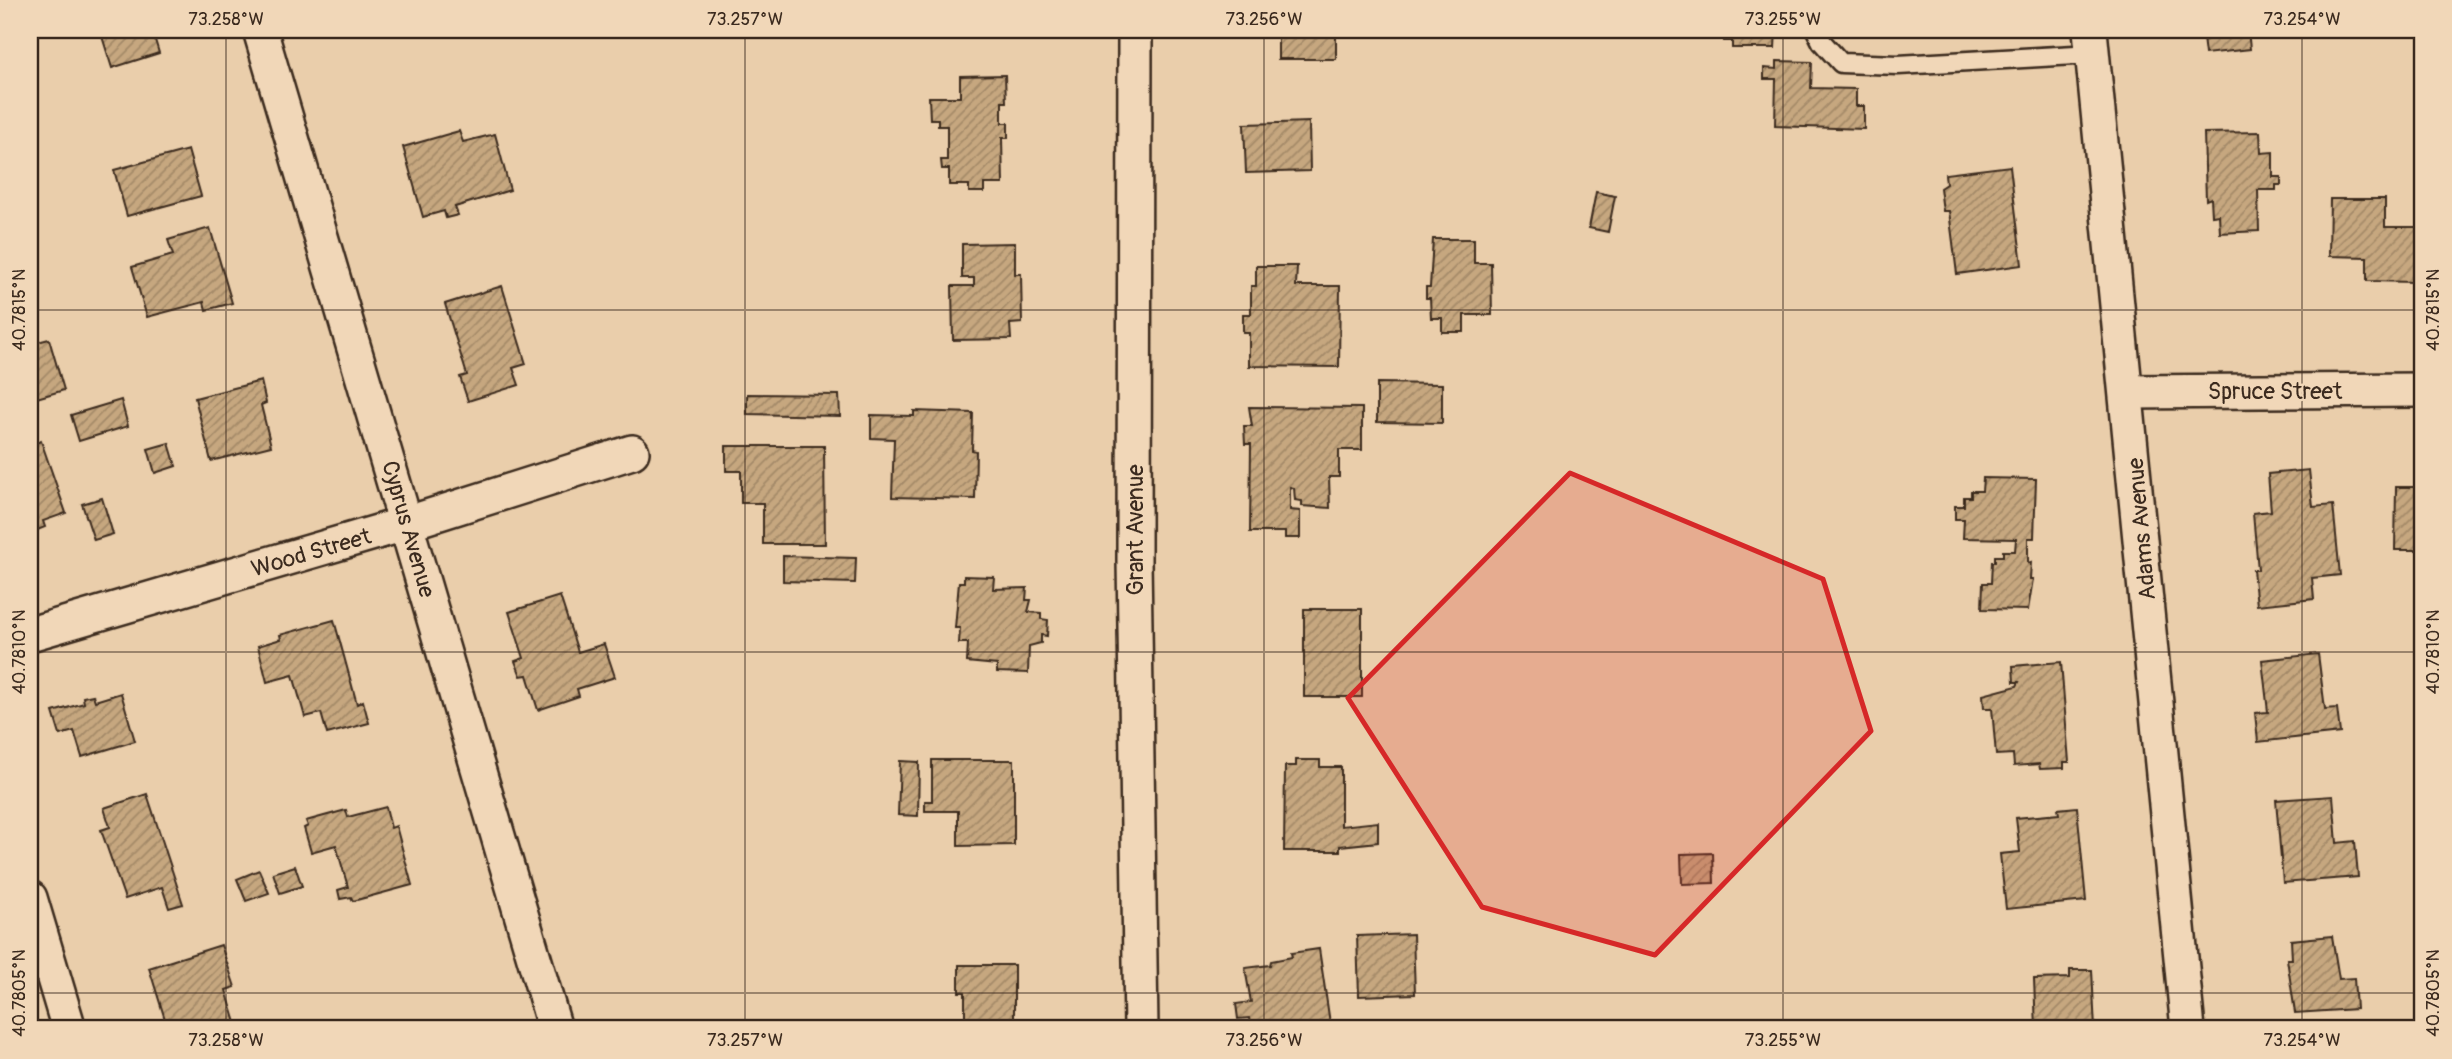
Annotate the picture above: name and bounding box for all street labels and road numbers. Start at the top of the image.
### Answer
street label: Spruce Street [2208,377,2343,406]
street label: Adams Avenue [2121,456,2162,601]
street label: Cyprus Avenue [375,458,442,601]
street label: Grant Avenue [1121,464,1150,596]
street label: Wood Street [248,521,375,583]

